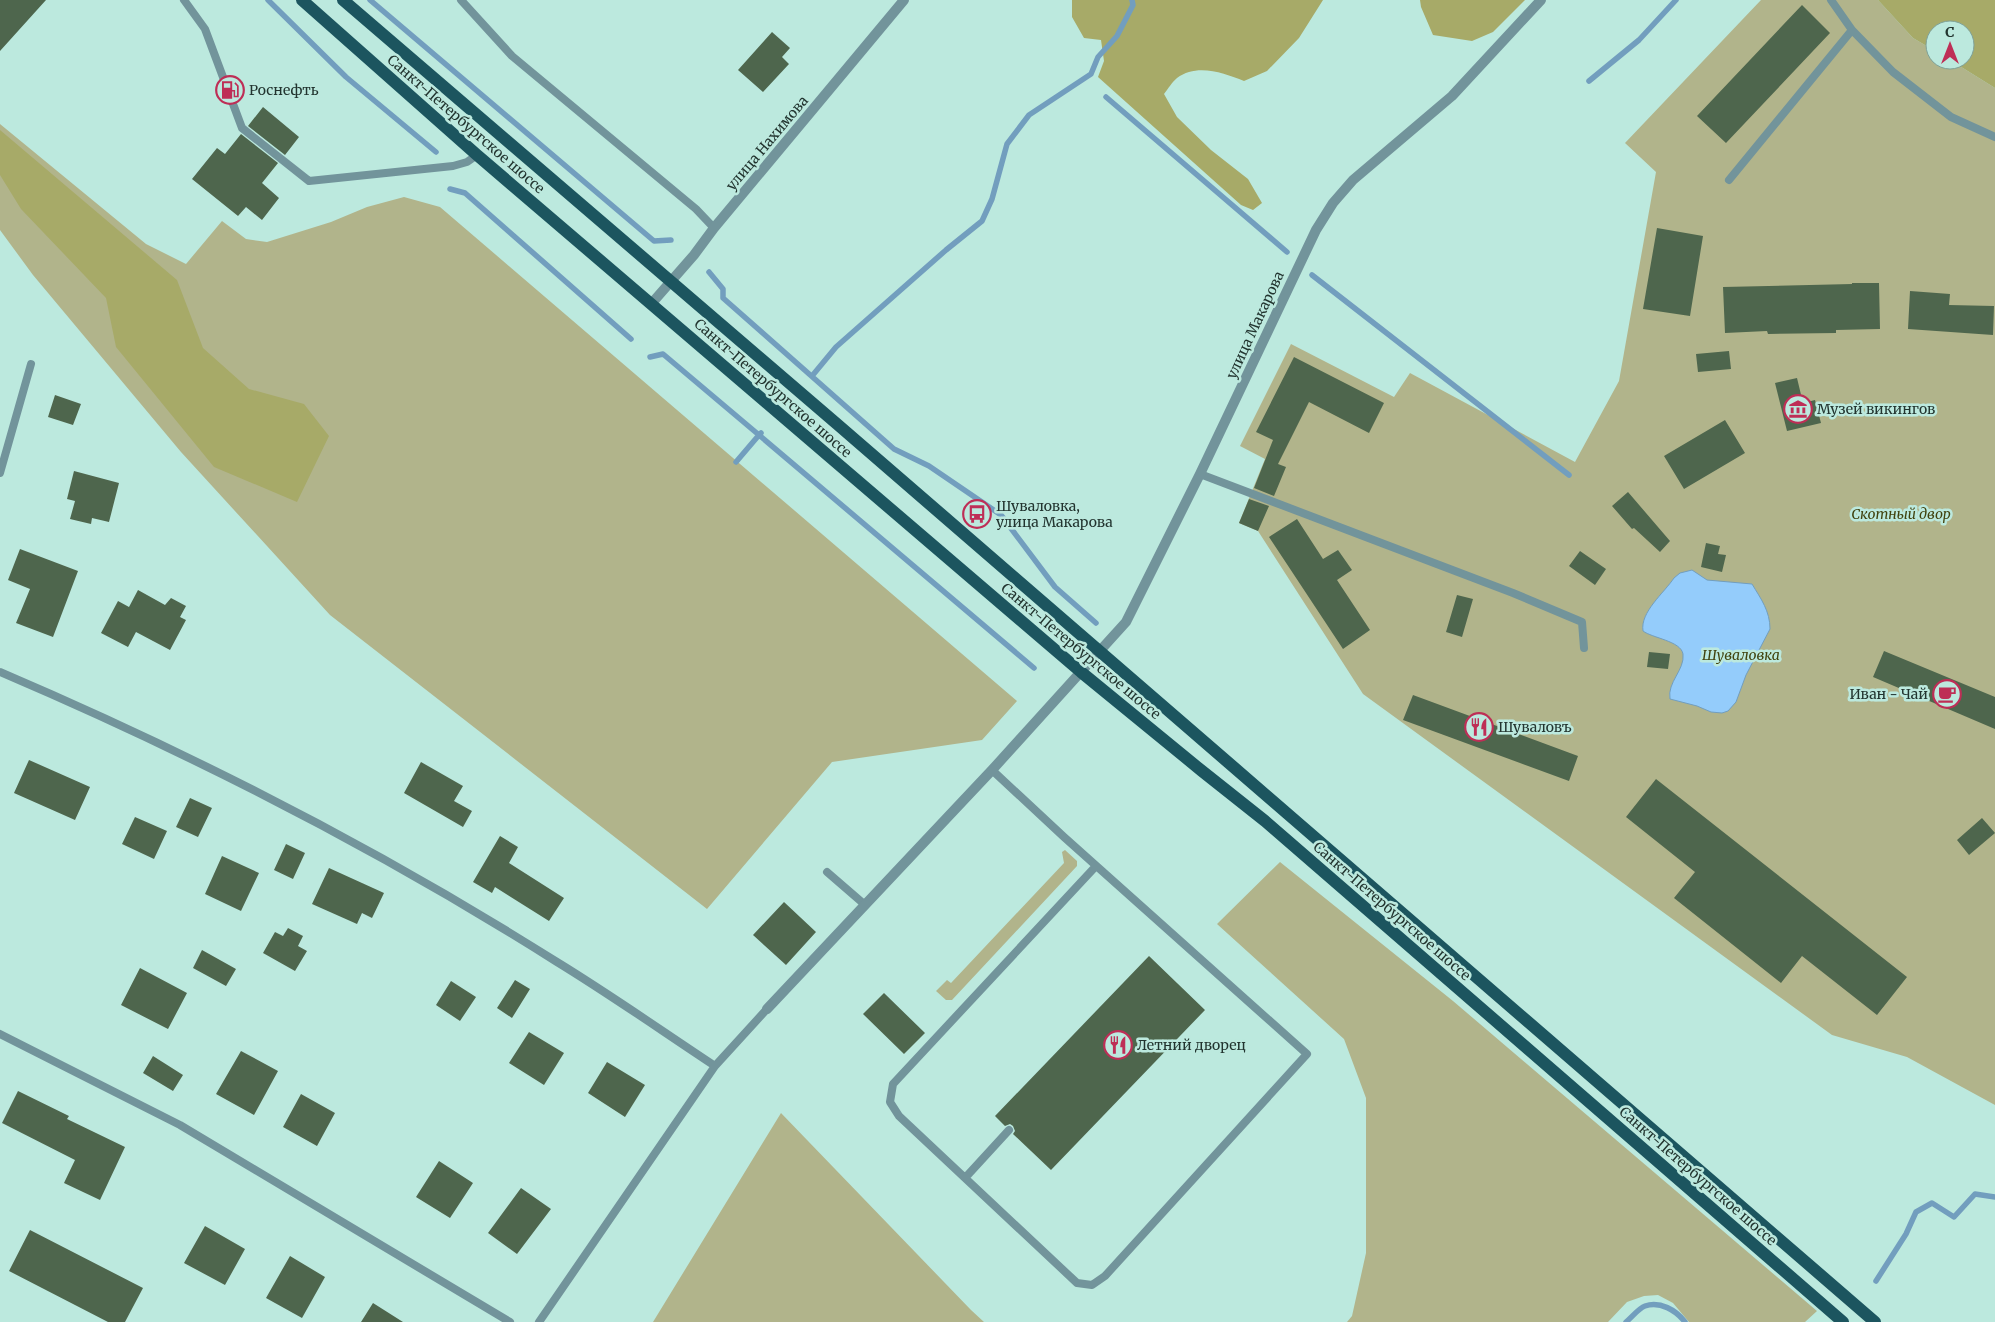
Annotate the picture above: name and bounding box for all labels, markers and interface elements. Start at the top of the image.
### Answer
north arrow [1925,20,1975,70]
text: С [1945,23,1955,41]
street label: Санкт-Петербургское шоссе [384,51,548,197]
fuel station icon: Роснефть [215,75,245,105]
place label: Роснефть [249,81,319,99]
street label: улица Нахимова [722,92,812,194]
street label: улица Макарова [1222,268,1288,382]
street label: Санкт-Петербургское шоссе [691,315,855,461]
museum icon: Музей викингов [1783,394,1813,424]
place label: Музей викингов [1817,400,1935,418]
place label: Шуваловка, улица Макарова [996,497,1113,531]
bus stop icon: Шуваловка, улица Макарова [962,499,992,529]
park label: Скотный двор [1851,505,1951,523]
street label: Санкт-Петербургское шоссе [998,579,1164,723]
park label: Шуваловка [1702,646,1780,664]
cafe icon: Иван - Чай [1932,679,1962,709]
place label: Иван - Чай [1849,685,1928,703]
restaurant icon: Шуваловъ [1464,712,1494,742]
place label: Шуваловъ [1498,718,1572,736]
street label: Санкт-Петербургское шоссе [1310,838,1474,984]
restaurant icon: Летний дворец [1103,1030,1133,1060]
place label: Летний дворец [1137,1036,1246,1054]
street label: Санкт-Петербургское шоссе [1616,1103,1780,1249]

